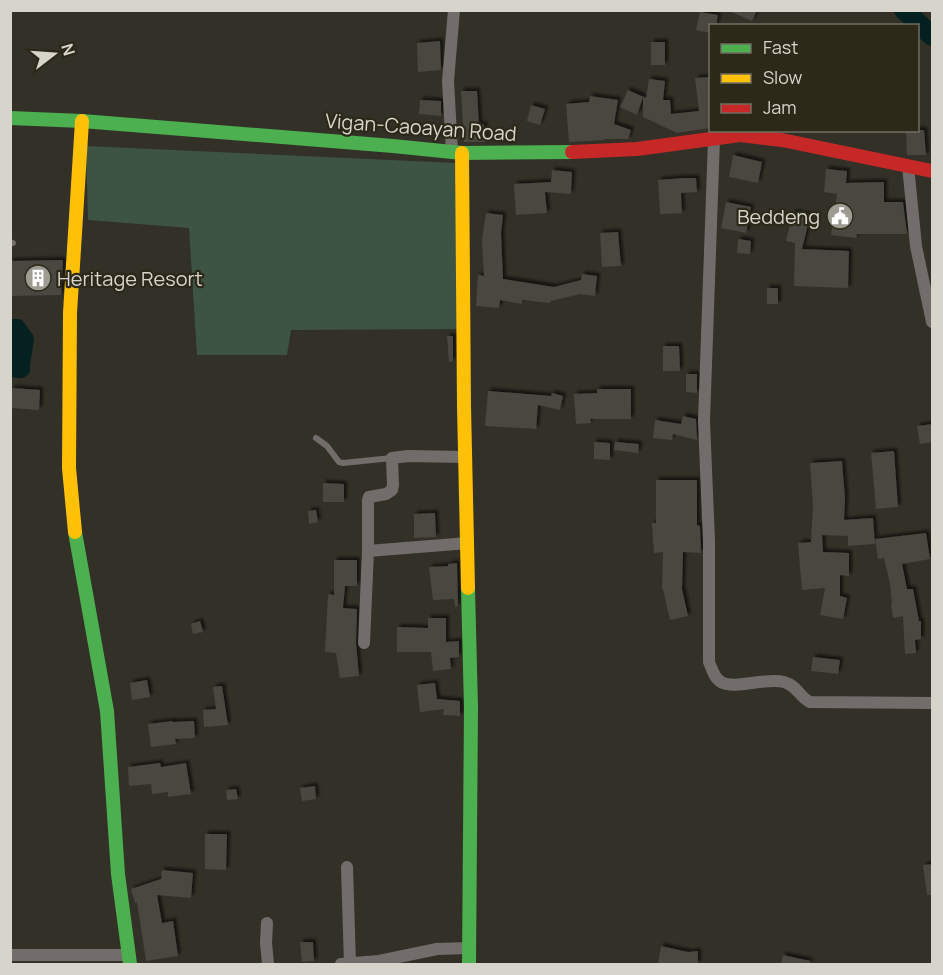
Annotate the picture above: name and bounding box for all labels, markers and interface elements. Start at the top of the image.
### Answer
north arrow [24,24,84,84]
legend [709,24,919,132]
text: Fast [763,35,798,59]
text: N [56,41,81,58]
text: Slow [763,65,803,89]
text: Jam [763,95,797,119]
street label: Vigan-Caoayan Road [324,107,518,147]
public building icon: Beddeng [825,201,855,231]
place label: Beddeng [737,203,820,230]
building icon: Heritage Resort [23,263,53,293]
place label: Heritage Resort [57,265,203,292]

